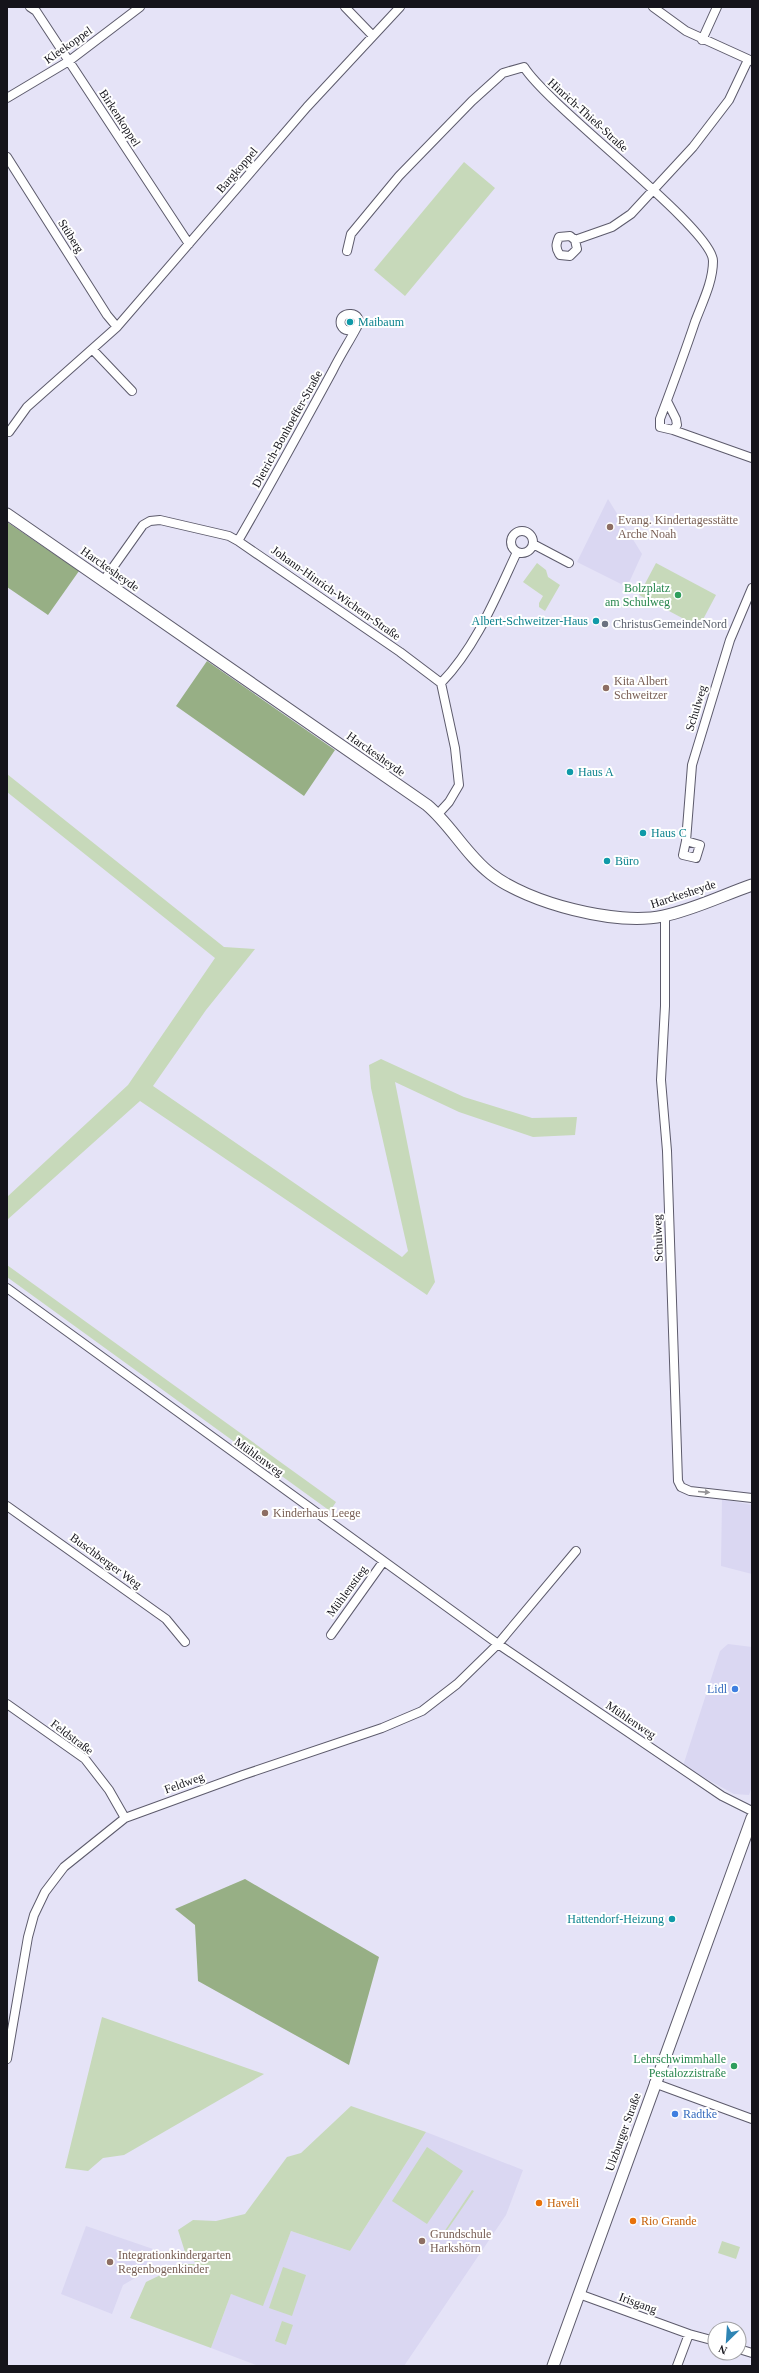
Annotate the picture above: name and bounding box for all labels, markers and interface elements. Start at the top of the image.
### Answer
street label: Kleekoppel [41,23,95,67]
street label: Hinrich-Thieß-Straße [545,75,631,155]
street label: Birkenkoppel [96,87,144,150]
street label: Bargkoppel [213,144,261,196]
street label: Stüberg [55,217,87,255]
place label: Maibaum [358,315,405,329]
marker: Maibaum [345,317,355,327]
street label: Dietrich-Bonhoeffer-Straße [249,368,325,490]
place label: Evang. Kindertagesstätte Arche Noah [618,513,738,541]
marker: Evang. Kindertagesstätte Arche Noah [605,522,615,532]
street label: Johann-Hinrich-Wichern-Straße [269,543,403,643]
street label: Harckesheyde [78,544,142,594]
place label: Bolzplatz am Schulweg [605,581,670,609]
marker: Bolzplatz am Schulweg [673,590,683,600]
place label: Albert-Schweitzer-Haus [472,614,588,628]
marker: Albert-Schweitzer-Haus [591,616,601,626]
place label: ChristusGemeindeNord [613,617,727,631]
marker: ChristusGemeindeNord [600,619,610,629]
place label: Kita Albert Schweitzer [614,674,668,702]
marker: Kita Albert Schweitzer [601,683,611,693]
street label: Schulweg [682,683,710,733]
street label: Harckesheyde [344,729,408,779]
place label: Haus A [578,765,614,779]
marker: Haus A [565,767,575,777]
place label: Haus C [651,826,687,840]
marker: Haus C [638,828,648,838]
place label: Büro [615,854,639,868]
marker: Büro [602,856,612,866]
street label: Harckesheyde [649,877,717,911]
street label: Schulweg [650,1214,666,1262]
street label: Mühlenweg [232,1434,286,1480]
one-way arrow [698,1489,710,1496]
place label: Kinderhaus Leege [273,1506,361,1520]
marker: Kinderhaus Leege [260,1508,270,1518]
street label: Buschberger Weg [68,1530,144,1592]
street label: Mühlenstieg [324,1563,370,1619]
place label: Lidl [707,1682,728,1696]
marker: Lidl [730,1684,740,1694]
street label: Mühlenweg [603,1698,659,1742]
street label: Feldstraße [48,1716,96,1758]
street label: Feldweg [162,1769,206,1797]
place label: Hattendorf-Heizung [567,1912,664,1926]
marker: Hattendorf-Heizung [667,1914,677,1924]
place label: Lehrschwimmhalle Pestalozzistraße [633,2052,726,2080]
marker: Lehrschwimmhalle Pestalozzistraße [729,2061,739,2071]
street label: Ulzburger Straße [602,2091,644,2173]
place label: Radtke [683,2107,717,2121]
marker: Radtke [670,2109,680,2119]
place label: Haveli [547,2196,580,2210]
marker: Haveli [534,2198,544,2208]
place label: Rio Grande [641,2214,697,2228]
marker: Rio Grande [628,2216,638,2226]
place label: Grundschule Harkshörn [430,2227,491,2255]
marker: Grundschule Harkshörn [417,2236,427,2246]
place label: Integrationkindergarten Regenbogenkinder [118,2248,231,2276]
marker: Integrationkindergarten Regenbogenkinder [105,2257,115,2267]
street label: Irisgang [617,2290,659,2316]
north arrow [707,2321,747,2361]
text: N [717,2343,729,2357]

